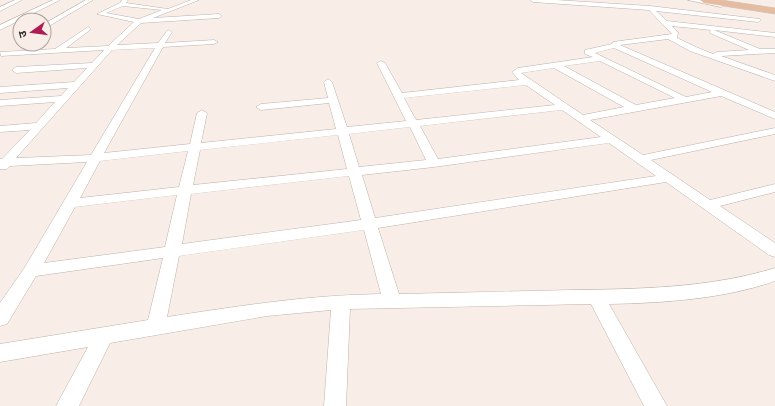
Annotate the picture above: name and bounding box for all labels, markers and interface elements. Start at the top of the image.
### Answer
north arrow [12,12,52,52]
text: उ [13,29,30,40]

